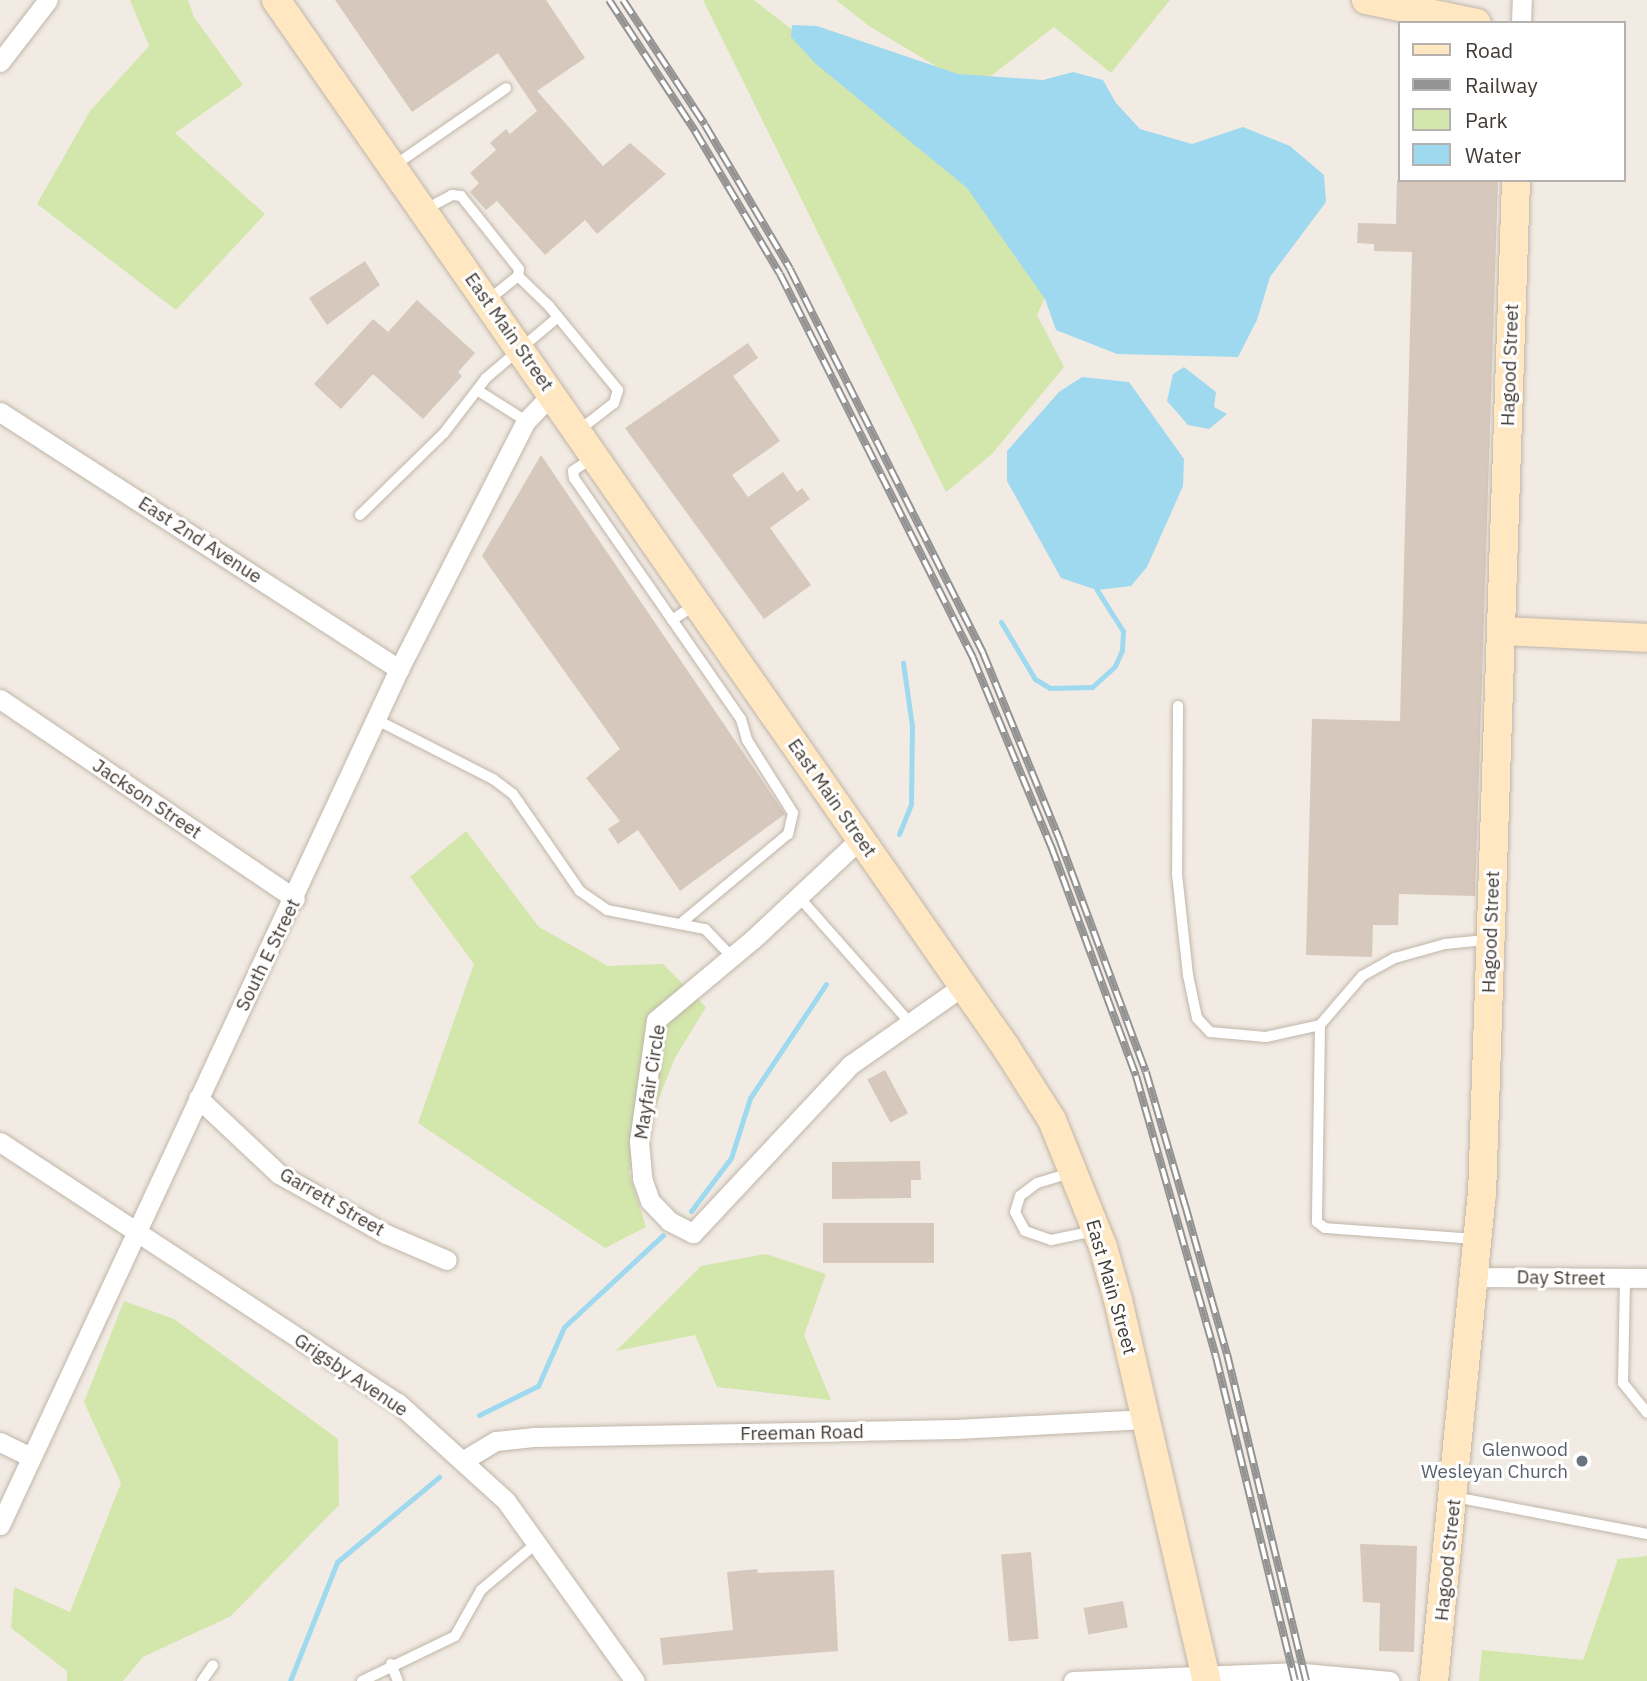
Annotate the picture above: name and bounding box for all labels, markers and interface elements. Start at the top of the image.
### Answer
legend [1398,21,1626,182]
text: Road [1465,36,1513,64]
text: Railway [1465,71,1538,99]
text: Park [1465,106,1508,134]
text: Water [1465,141,1521,169]
street label: East Main Street [460,268,558,396]
street label: Hagood Street [1496,303,1524,427]
street label: East 2nd Avenue [134,492,266,588]
street label: East Main Street [783,734,881,862]
street label: Jackson Street [88,754,206,844]
street label: Hagood Street [1477,870,1505,994]
street label: South E Street [231,895,305,1015]
street label: Mayfair Circle [630,1023,670,1141]
street label: Garrett Street [275,1163,389,1241]
street label: East Main Street [1081,1217,1141,1357]
street label: Day Street [1516,1266,1606,1290]
street label: Grigsby Avenue [290,1328,412,1422]
street label: Freeman Road [740,1421,864,1445]
place label: Glenwood Wesleyan Church [1421,1439,1568,1483]
marker: Glenwood Wesleyan Church [1574,1453,1590,1469]
street label: Hagood Street [1430,1498,1466,1622]

